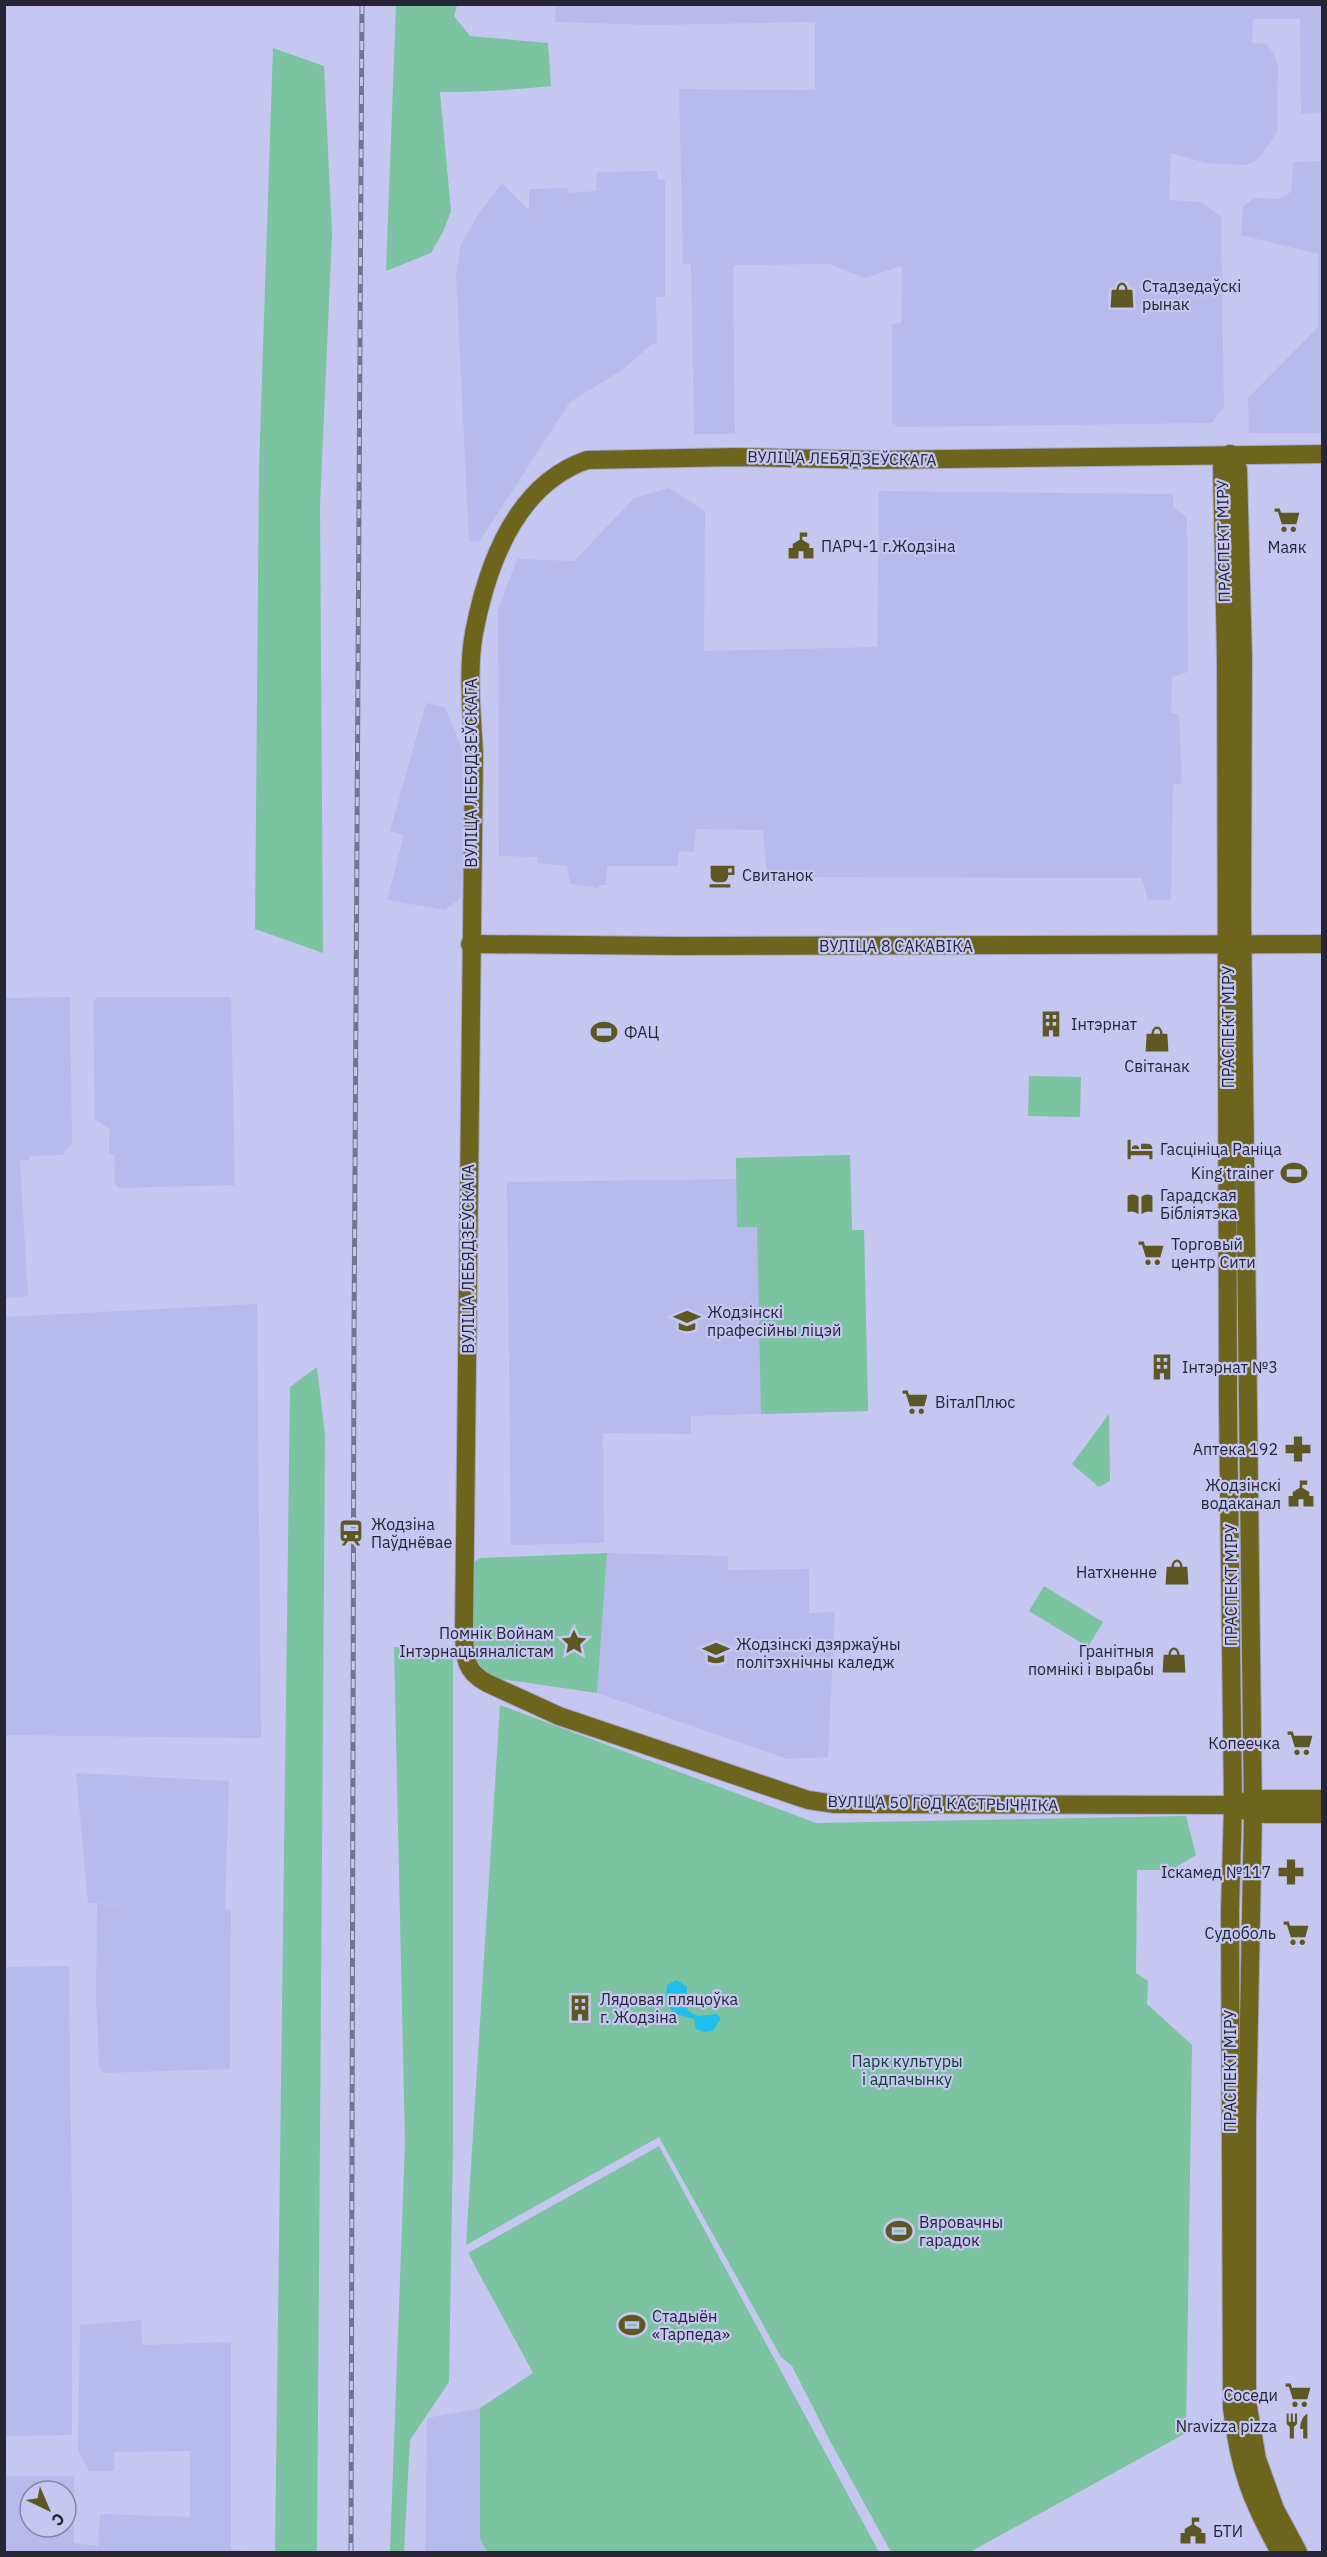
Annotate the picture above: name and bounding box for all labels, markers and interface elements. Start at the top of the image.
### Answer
place label: Стадзедаўскі рынак [1142,276,1241,314]
shop icon: Стадзедаўскі рынак [1107,280,1137,310]
street label: ВУЛІЦА ЛЕБЯДЗЕЎСКАГА [747,446,937,470]
street label: ПРАСПЕКТ МІРУ [1212,479,1234,602]
supermarket icon: Маяк [1272,505,1302,535]
public building icon: ПАРЧ-1 г.Жодзіна [786,531,816,561]
place label: ПАРЧ-1 г.Жодзіна [821,536,956,556]
place label: Маяк [1268,537,1307,557]
street label: ВУЛІЦА ЛЕБЯДЗЕЎСКАГА [461,678,481,868]
cafe icon: Свитанок [707,860,737,890]
place label: Свитанок [742,865,814,885]
street label: ВУЛІЦА 8 САКАВІКА [819,936,973,956]
street label: ПРАСПЕКТ МІРУ [1218,965,1238,1088]
building icon: Інтэрнат [1036,1009,1066,1039]
place label: Інтэрнат [1071,1014,1137,1034]
sports icon: ФАЦ [589,1017,619,1047]
place label: ФАЦ [624,1022,659,1042]
shop icon: Світанак [1142,1024,1172,1054]
place label: Світанак [1124,1056,1190,1076]
hotel icon: Гасцініца Раніца [1125,1134,1155,1164]
place label: Гасцініца Раніца [1160,1139,1282,1159]
sports icon: King trainer [1279,1158,1309,1188]
place label: King trainer [1191,1163,1274,1183]
street label: ВУЛІЦА ЛЕБЯДЗЕЎСКАГА [458,1164,478,1354]
place label: Гарадская Бібліятэка [1160,1185,1238,1223]
library icon: Гарадская Бібліятэка [1125,1189,1155,1219]
place label: Торговый центр Сити [1171,1234,1256,1272]
supermarket icon: Торговый центр Сити [1136,1238,1166,1268]
place label: Жодзінскі прафесійны ліцэй [707,1302,841,1340]
school or university icon: Жодзінскі прафесійны ліцэй [672,1306,702,1336]
building icon: Інтэрнат №3 [1147,1352,1177,1382]
place label: Інтэрнат №3 [1182,1357,1278,1377]
supermarket icon: ВіталПлюс [900,1387,930,1417]
place label: ВіталПлюс [935,1392,1015,1412]
pharmacy icon: Аптека 192 [1283,1434,1313,1464]
place label: Аптека 192 [1193,1439,1278,1459]
place label: Жодзінскі водаканал [1201,1475,1281,1513]
public building icon: Жодзінскі водаканал [1286,1479,1316,1509]
place label: Жодзіна Паўднёвае [371,1514,452,1552]
station icon: Жодзіна Паўднёвае [336,1518,366,1548]
street label: ПРАСПЕКТ МІРУ [1221,1523,1241,1646]
shop icon: Натхненне [1162,1557,1192,1587]
place label: Натхненне [1076,1562,1157,1582]
place label: Помнік Войнам Інтэрнацыяналістам [399,1623,554,1661]
place icon: Помнік Войнам Інтэрнацыяналістам [559,1627,589,1657]
place label: Жодзінскі дзяржаўны політэхнічны каледж [736,1634,901,1672]
school or university icon: Жодзінскі дзяржаўны політэхнічны каледж [701,1638,731,1668]
place label: Гранітныя помнікі і вырабы [1028,1641,1154,1679]
shop icon: Гранітныя помнікі і вырабы [1159,1645,1189,1675]
supermarket icon: Копеечка [1285,1728,1315,1758]
place label: Копеечка [1208,1733,1280,1753]
street label: ВУЛІЦА 50 ГОД КАСТРЫЧНІКА [827,1791,1059,1815]
pharmacy icon: Іскамед №117 [1276,1857,1306,1887]
place label: Іскамед №117 [1161,1862,1271,1882]
supermarket icon: Судоболь [1281,1918,1311,1948]
place label: Судоболь [1204,1923,1276,1943]
place label: Лядовая пляцоўка г. Жодзіна [600,1989,739,2027]
building icon: Лядовая пляцоўка г. Жодзіна [565,1993,595,2023]
street label: ПРАСПЕКТ МІРУ [1220,2009,1240,2132]
park label: Парк культуры і адпачынку [851,2051,963,2089]
place label: Вяровачны гарадок [919,2212,1003,2250]
sports icon: Вяровачны гарадок [884,2216,914,2246]
place label: Стадыён «Тарпеда» [652,2306,730,2344]
sports icon: Стадыён «Тарпеда» [617,2310,647,2340]
supermarket icon: Соседи [1283,2380,1313,2410]
place label: Соседи [1223,2385,1278,2405]
restaurant icon: Nravizza pizza [1282,2411,1312,2441]
place label: Nravizza pizza [1176,2416,1277,2436]
north arrow [18,2479,78,2539]
text: С [48,2509,69,2531]
public building icon: БТИ [1178,2516,1208,2546]
place label: БТИ [1213,2521,1243,2541]

